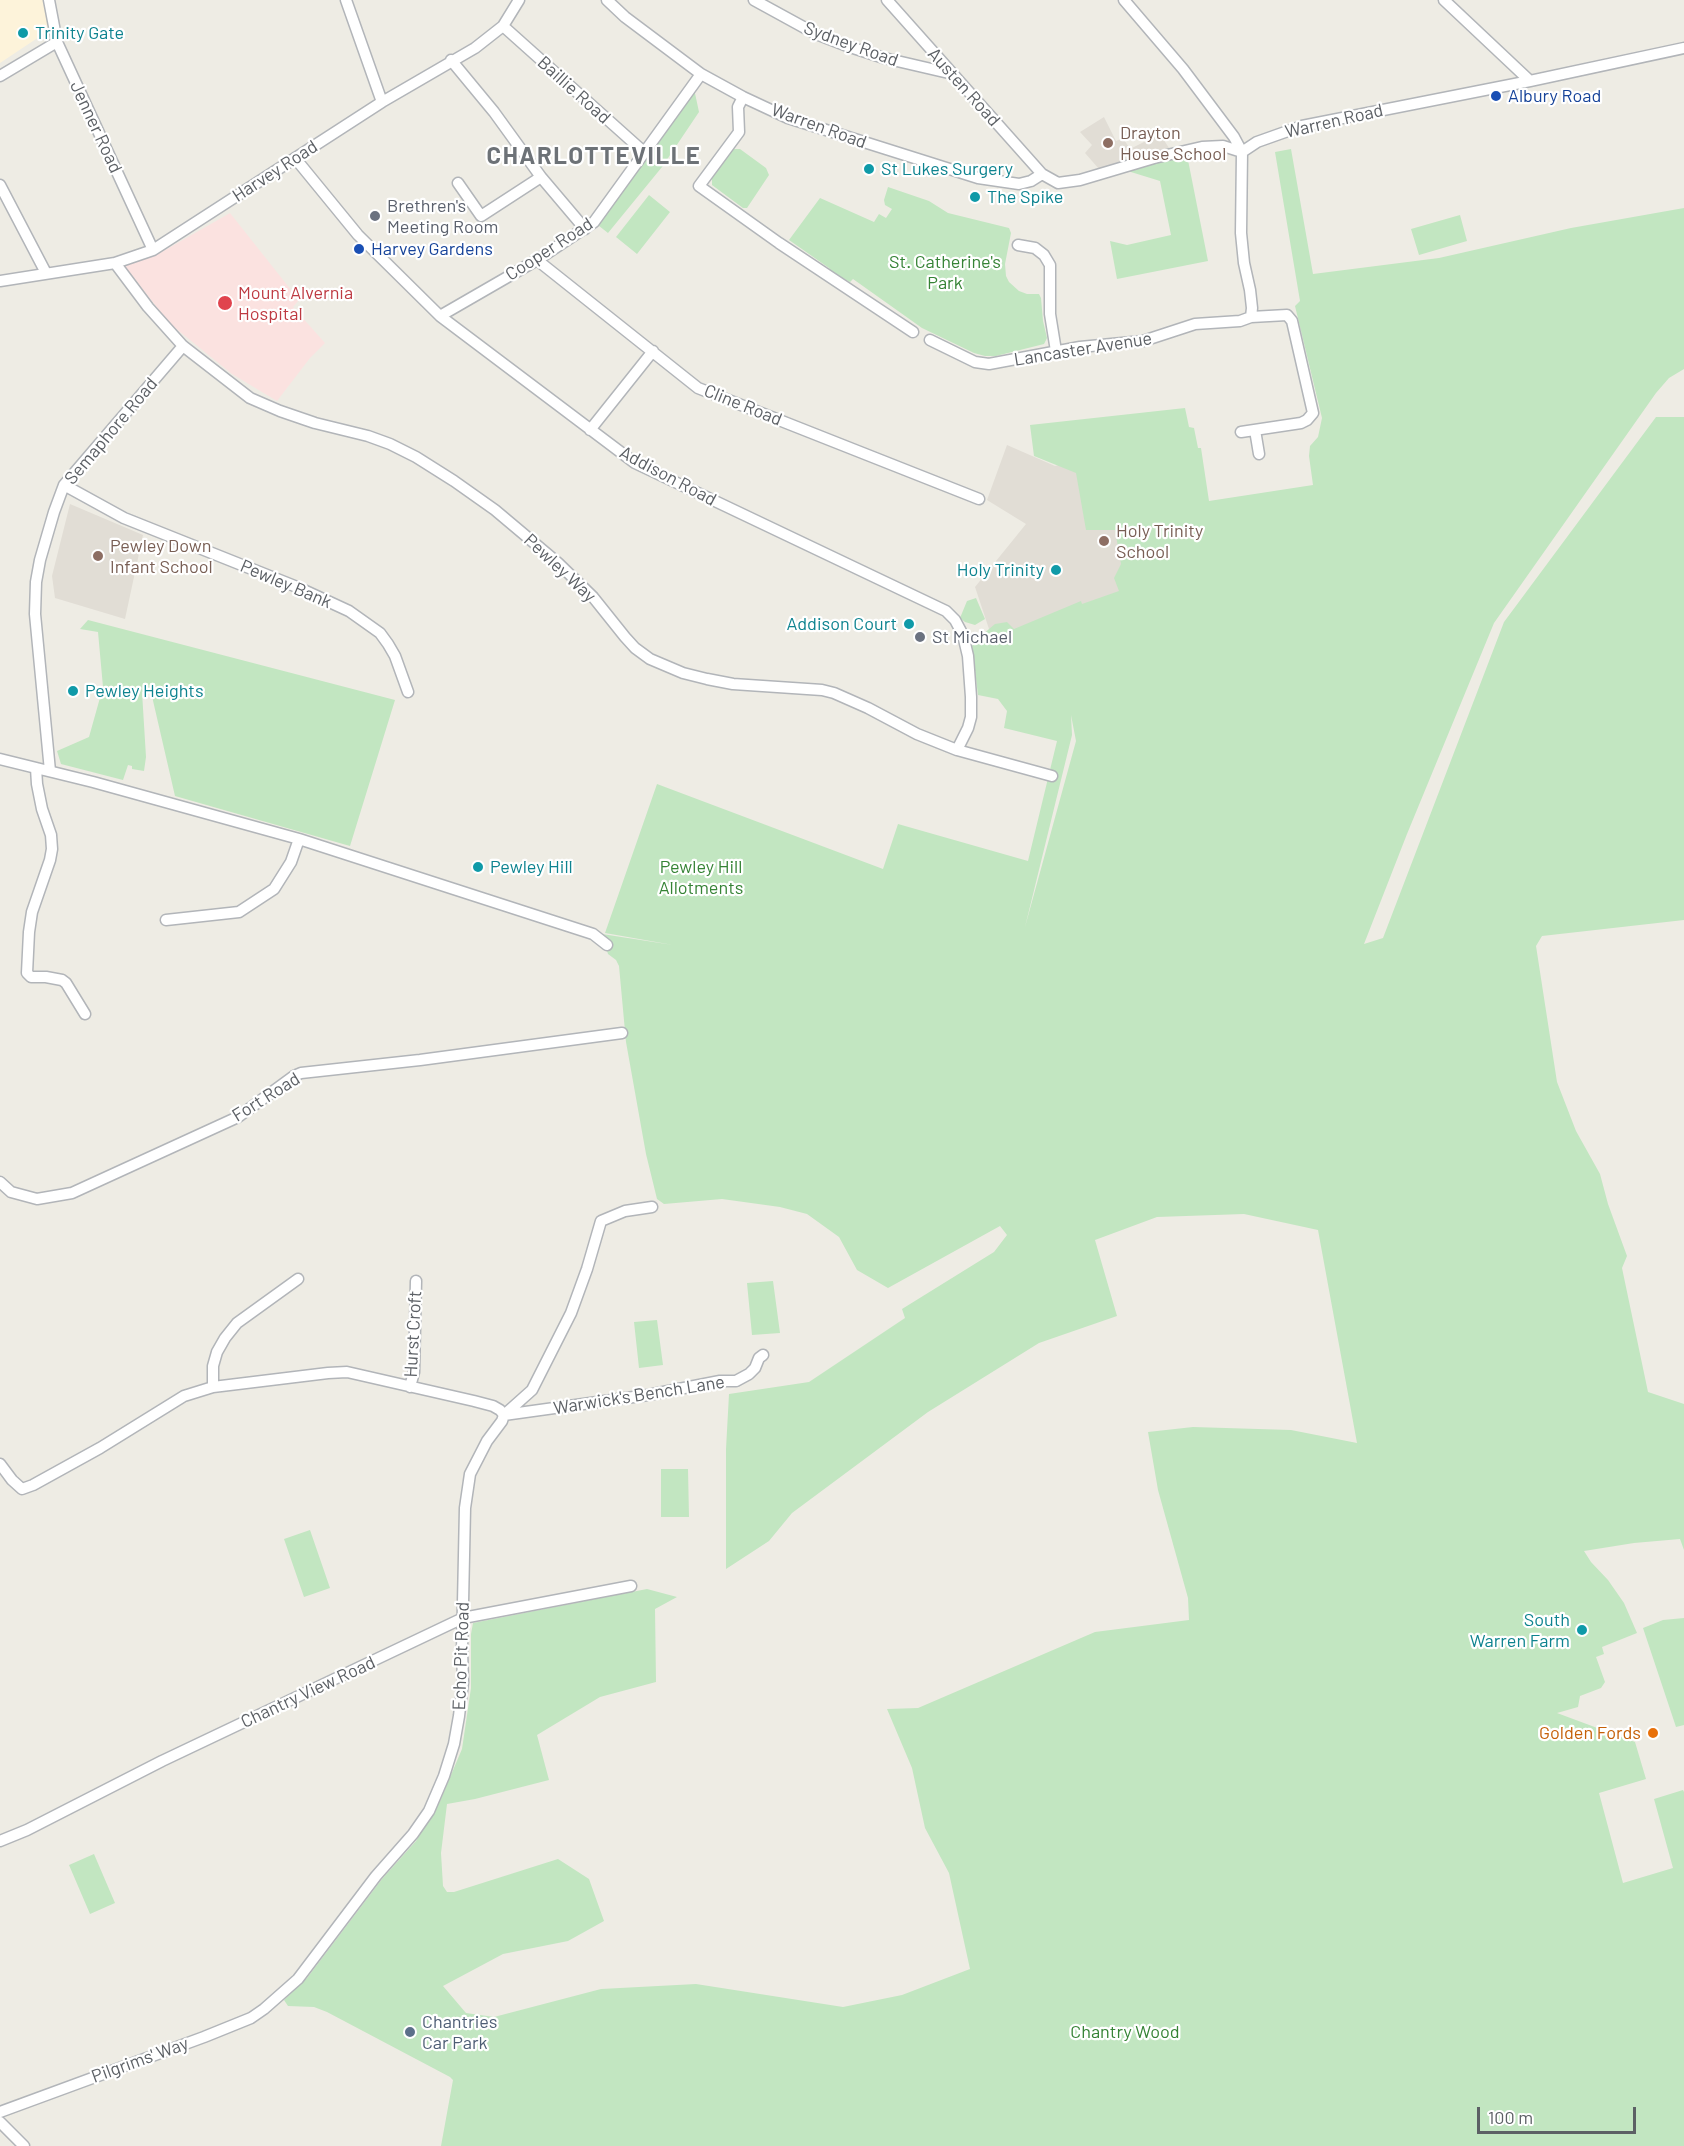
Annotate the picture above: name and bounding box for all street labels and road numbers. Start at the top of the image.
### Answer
street label: Sydney Road [801,17,901,71]
street label: Austen Road [923,43,1005,131]
street label: Baillie Road [533,52,615,128]
street label: Jenner Road [65,78,127,176]
street label: Warren Road [768,99,870,153]
street label: Warren Road [1283,99,1385,143]
street label: Harvey Road [228,135,322,207]
street label: Cooper Road [501,213,597,285]
street label: Lancaster Avenue [1012,327,1154,371]
street label: Semaphore Road [60,373,162,489]
street label: Cline Road [701,380,785,430]
street label: Addison Road [616,441,720,511]
street label: Pewley Way [520,529,600,607]
street label: Pewley Bank [237,555,335,613]
street label: Fort Road [228,1068,304,1126]
street label: Hurst Croft [400,1290,426,1378]
street label: Warwick's Bench Lane [552,1371,726,1419]
street label: Echo Pit Road [448,1601,474,1711]
street label: Chantry View Road [237,1651,379,1733]
street label: Pilgrims' Way [89,2032,191,2088]

